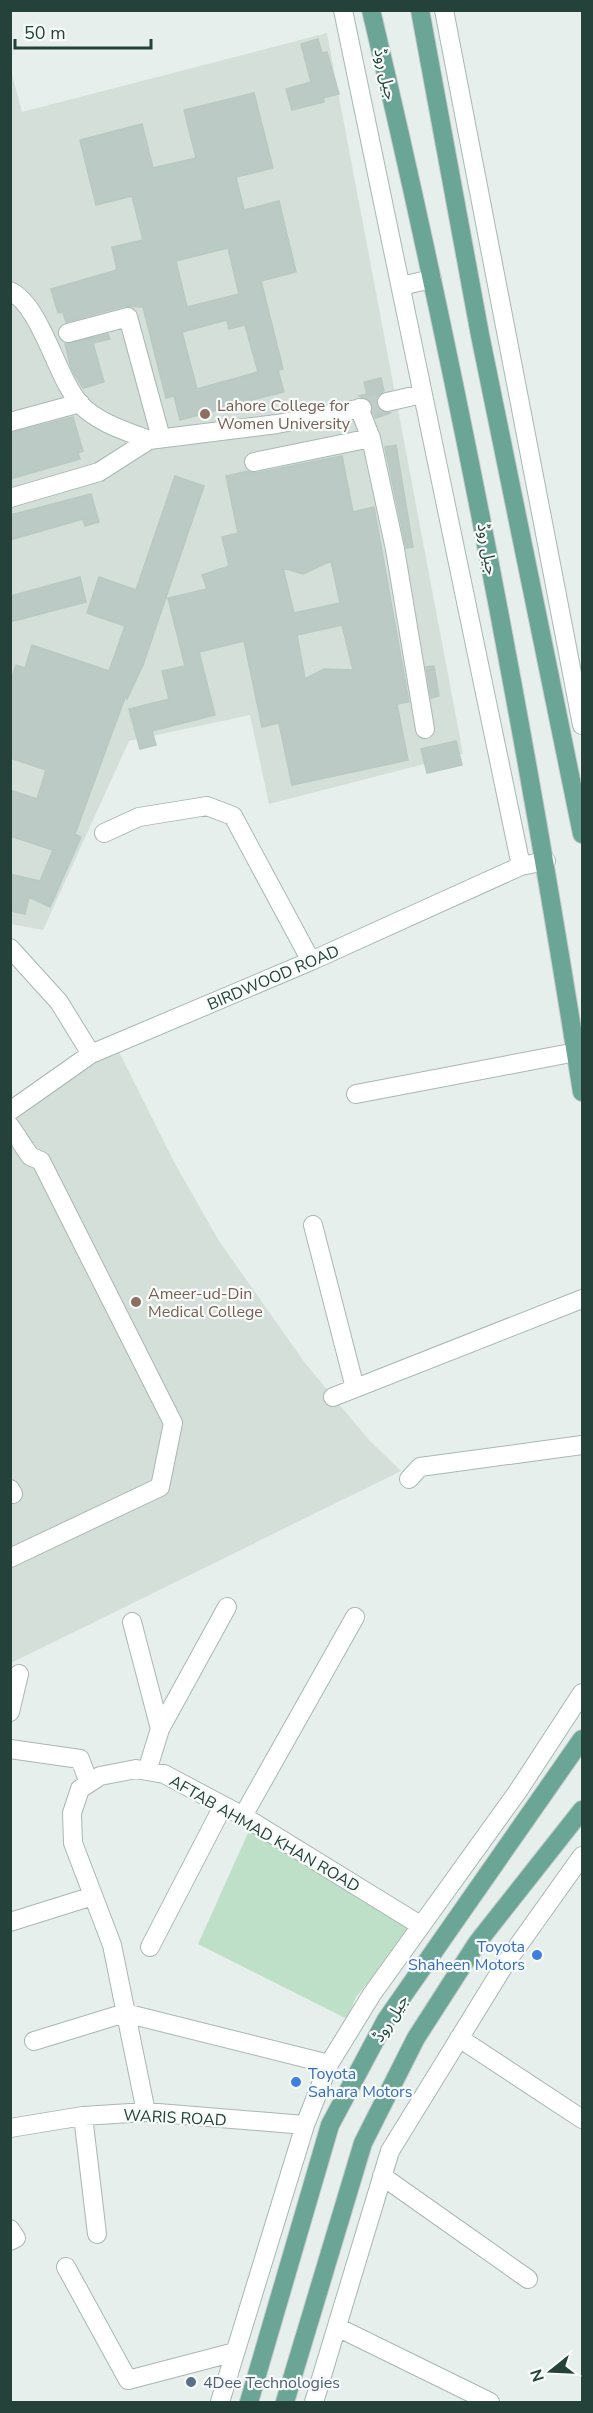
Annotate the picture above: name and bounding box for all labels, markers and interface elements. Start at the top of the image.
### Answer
scale bar [15,12,152,50]
text: 50 m [24,21,66,45]
street label: جیل روڈ [368,46,402,102]
place label: Lahore College for Women University [217,395,351,435]
marker: Lahore College for Women University [198,407,212,421]
street label: جیل روڈ [472,522,502,577]
street label: BIRDWOOD ROAD [204,940,343,1016]
place label: Ameer-ud-Din Medical College [148,1283,263,1323]
marker: Ameer-ud-Din Medical College [129,1295,143,1309]
street label: AFTAB AHMAD KHAN ROAD [165,1770,364,1898]
place label: Toyota Shaheen Motors [408,1936,525,1976]
marker: Toyota Shaheen Motors [530,1948,544,1962]
street label: جیل روڈ [368,1991,414,2046]
place label: Toyota Sahara Motors [308,2063,412,2103]
marker: Toyota Sahara Motors [289,2075,303,2089]
street label: WARIS ROAD [123,2104,227,2132]
north arrow [521,2341,581,2401]
text: N [525,2366,550,2384]
place label: 4Dee Technologies [203,2372,340,2394]
marker: 4Dee Technologies [184,2375,198,2389]

